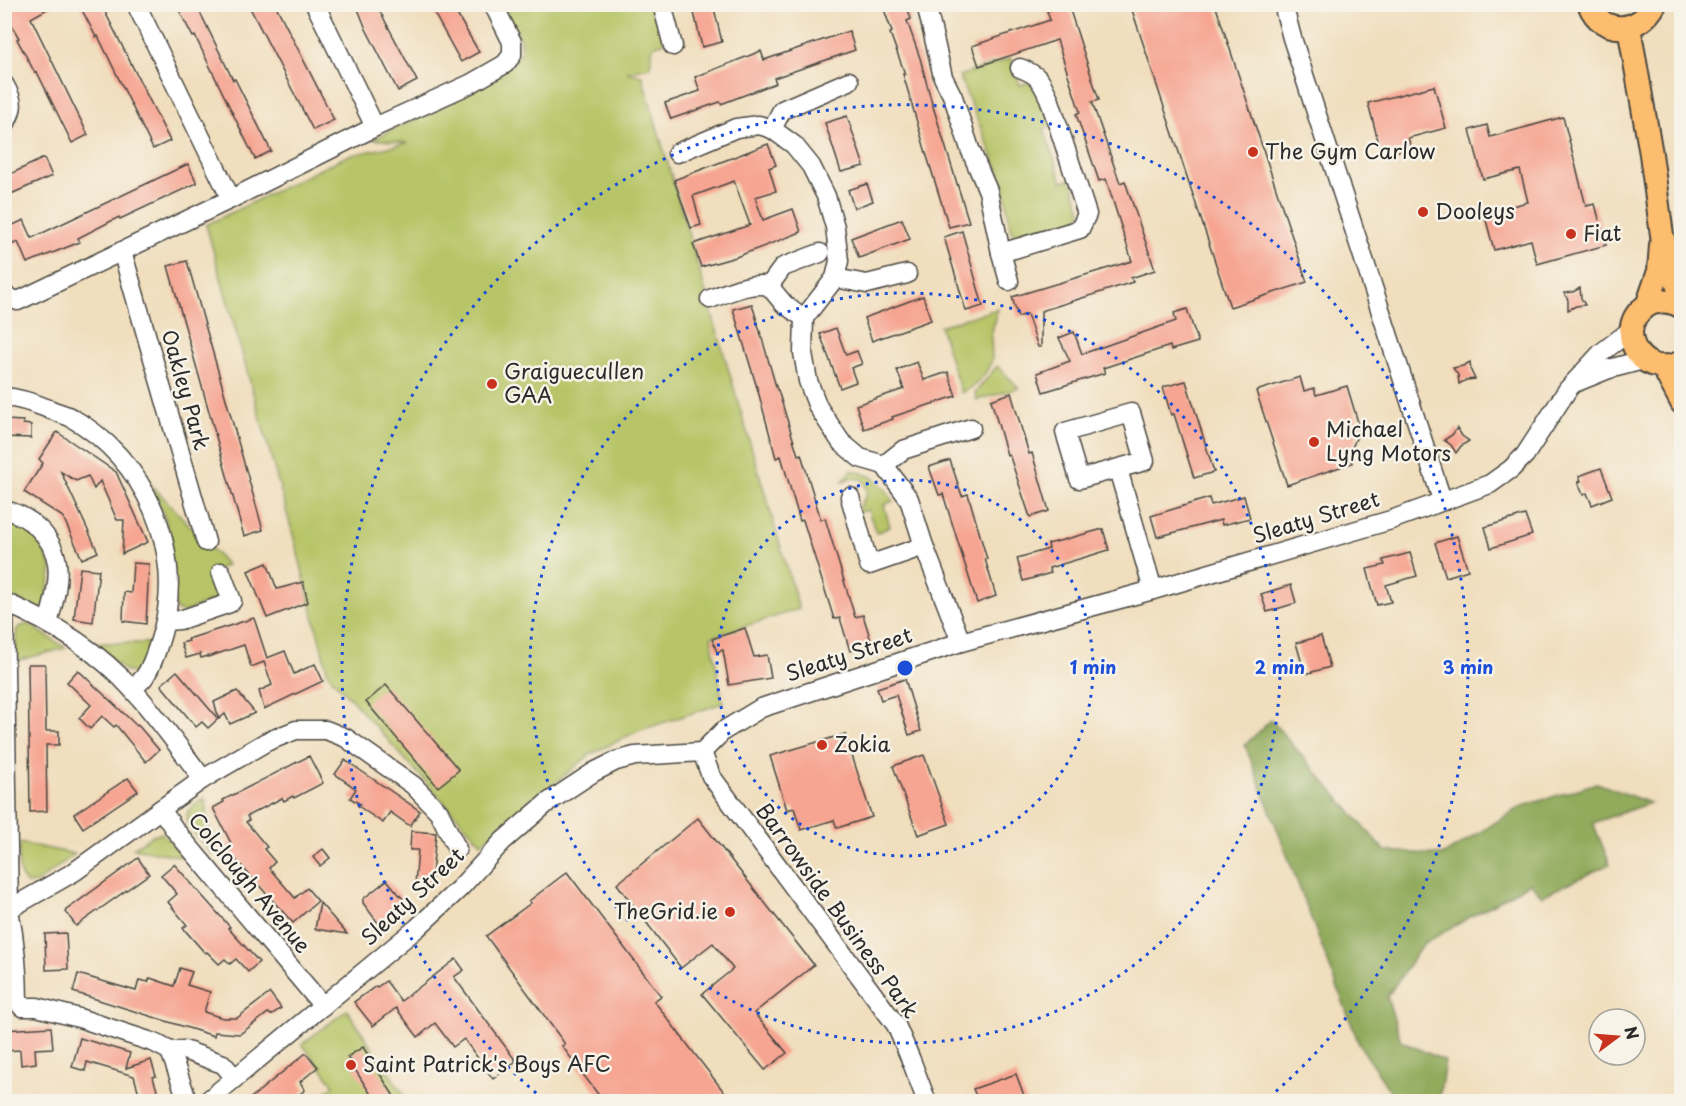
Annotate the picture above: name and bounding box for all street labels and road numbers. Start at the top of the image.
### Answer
street label: Oakley Park [154,325,219,454]
street label: Sleaty Street [1248,482,1383,551]
street label: Sleaty Street [781,618,916,689]
street label: Barrowside Business Park [749,795,928,1024]
street label: Colclough Avenue [182,804,319,959]
street label: Sleaty Street [353,839,471,952]

